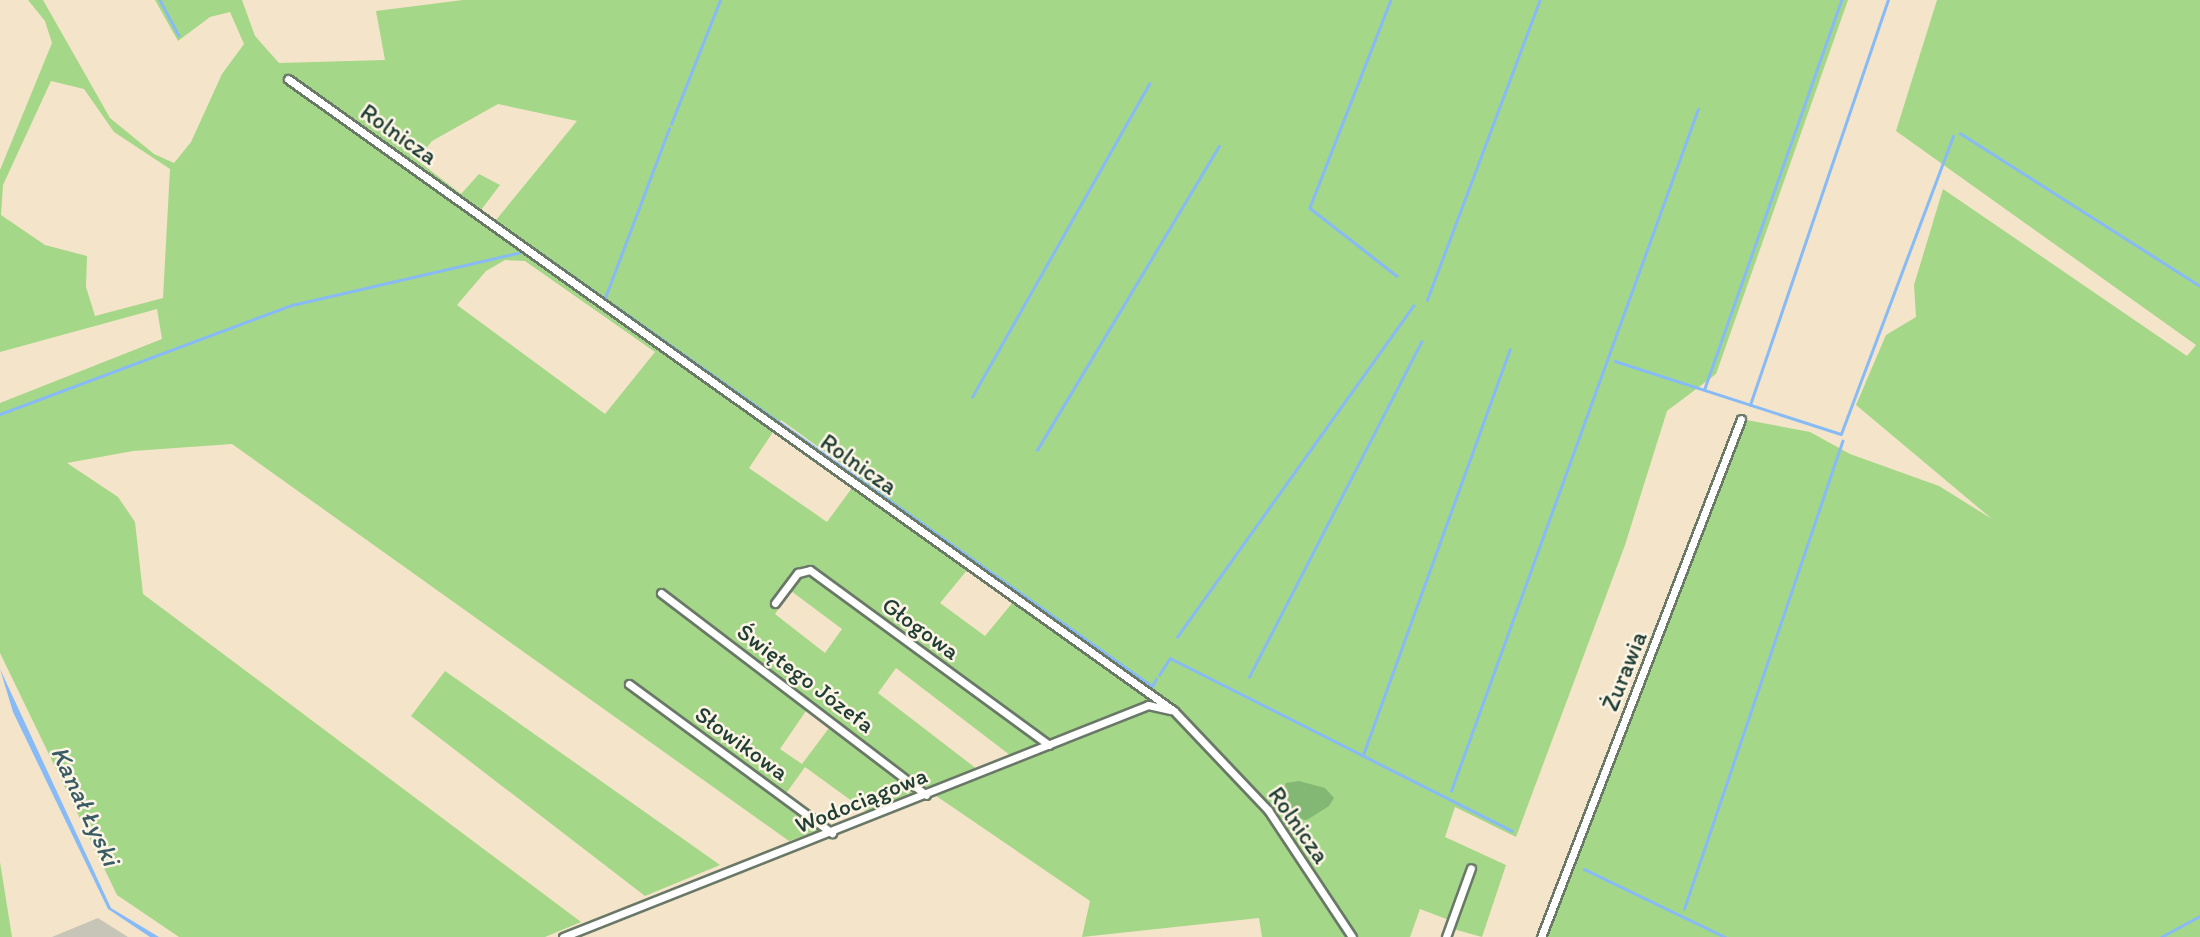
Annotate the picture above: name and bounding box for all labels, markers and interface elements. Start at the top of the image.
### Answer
street label: Rolnicza [355,97,443,171]
street label: Rolnicza [815,427,903,501]
street label: Głogowa [877,590,965,666]
street label: Świętego Józefa [732,617,880,739]
street label: Żurawia [1595,627,1653,715]
street label: Słowikowa [690,699,794,787]
water label: Kanał Łyski [44,741,126,871]
street label: Wodociągowa [791,760,931,840]
street label: Rolnicza [1262,781,1336,869]

